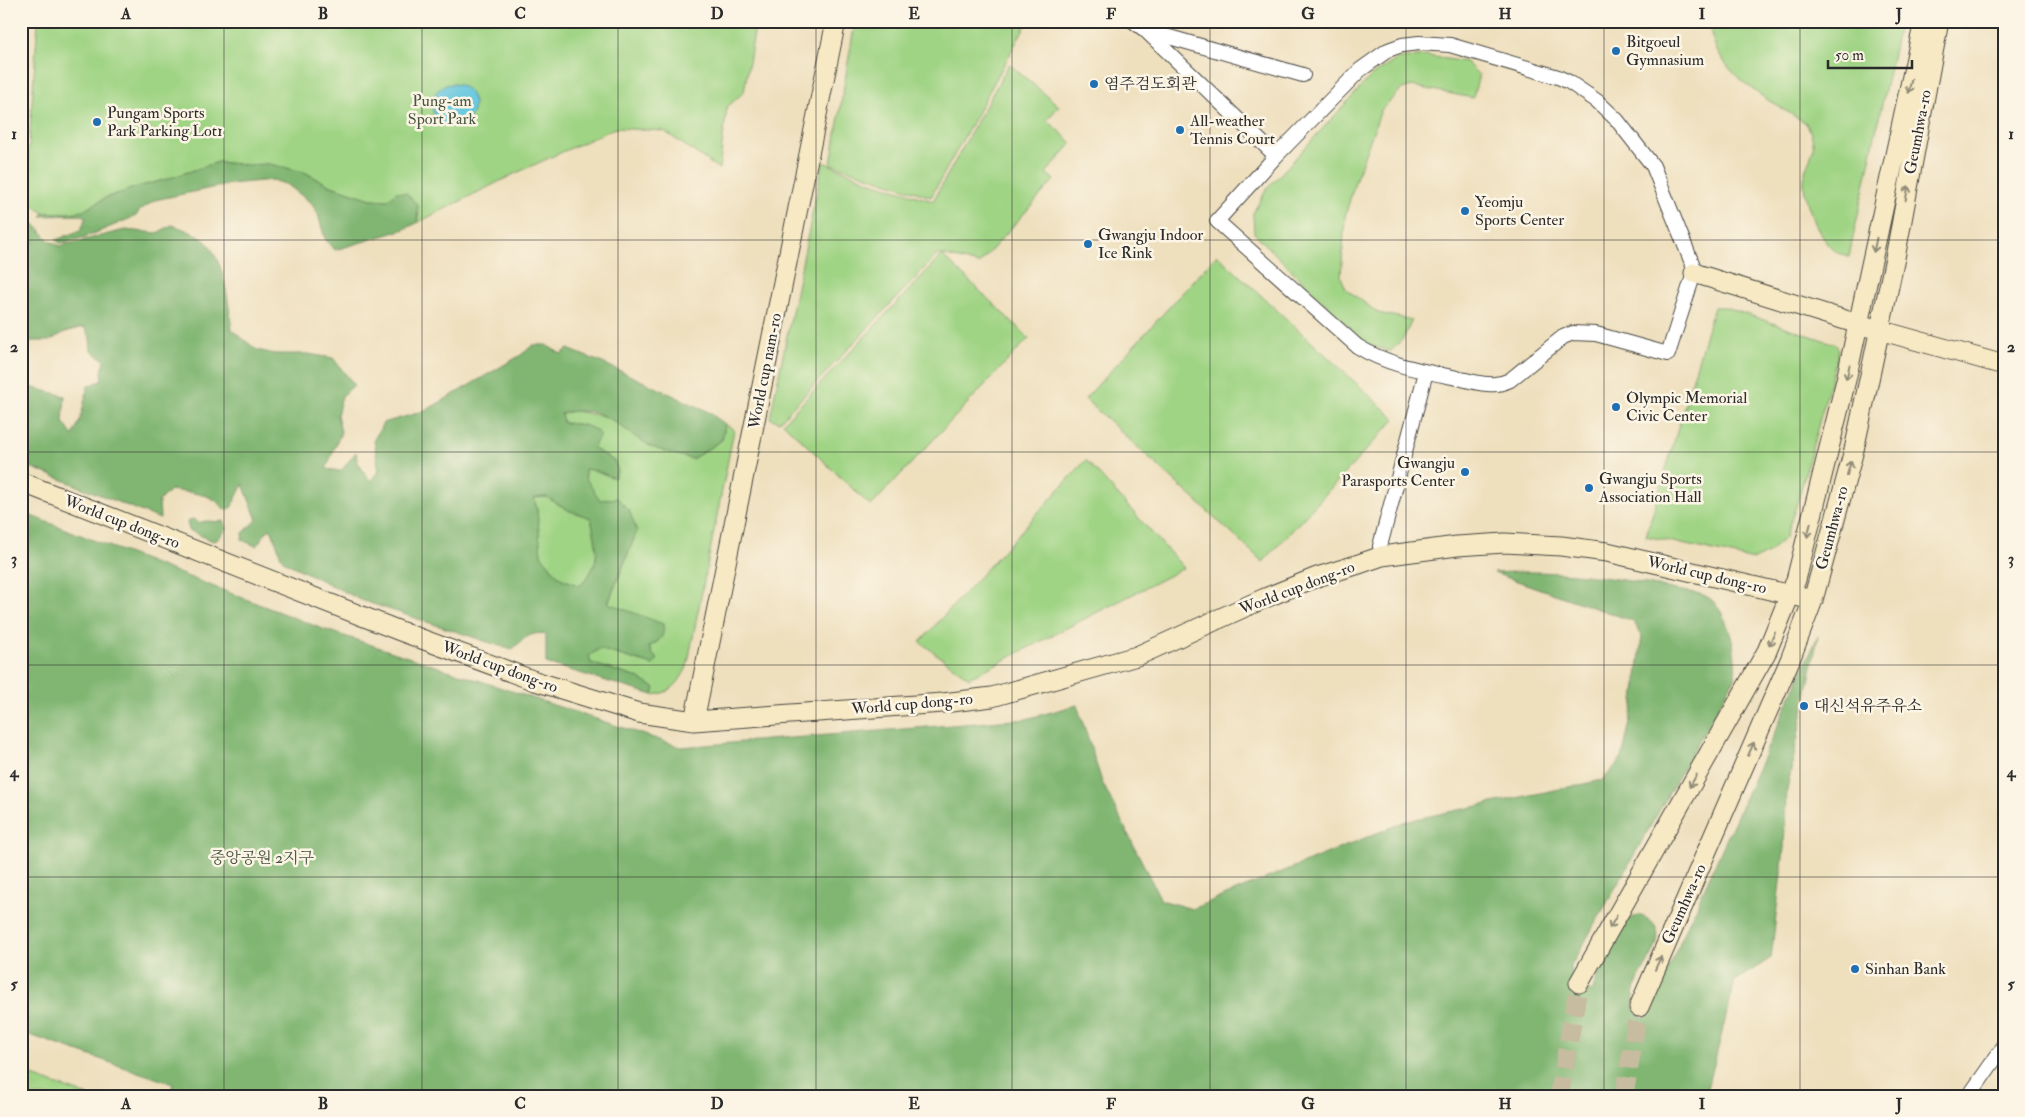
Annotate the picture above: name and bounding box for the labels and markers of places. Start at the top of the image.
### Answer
place label: Bitgoeul Gymnasium [1626,32,1705,70]
marker: Bitgoeul Gymnasium [1610,45,1622,57]
place label: 염주검도회관 [1104,74,1197,94]
marker: 염주검도회관 [1088,78,1100,90]
place label: Pungam Sports Park Parking Lot1 [107,103,223,141]
place label: All-weather Tennis Court [1189,111,1275,149]
marker: Pungam Sports Park Parking Lot1 [91,116,103,128]
marker: All-weather Tennis Court [1174,124,1186,136]
place label: Yeomju Sports Center [1475,192,1564,231]
marker: Yeomju Sports Center [1459,205,1471,217]
place label: Gwangju Indoor Ice Rink [1098,225,1203,263]
marker: Gwangju Indoor Ice Rink [1082,238,1094,250]
place label: Olympic Memorial Civic Center [1626,388,1747,426]
marker: Olympic Memorial Civic Center [1610,401,1622,413]
place label: Gwangju Parasports Center [1341,453,1455,492]
marker: Gwangju Parasports Center [1459,466,1471,478]
place label: Gwangju Sports Association Hall [1598,469,1702,507]
marker: Gwangju Sports Association Hall [1583,482,1595,494]
place label: 대신석유주유소 [1814,696,1922,716]
marker: 대신석유주유소 [1798,700,1810,712]
place label: Sinhan Bank [1865,959,1946,979]
marker: Sinhan Bank [1849,963,1861,975]

